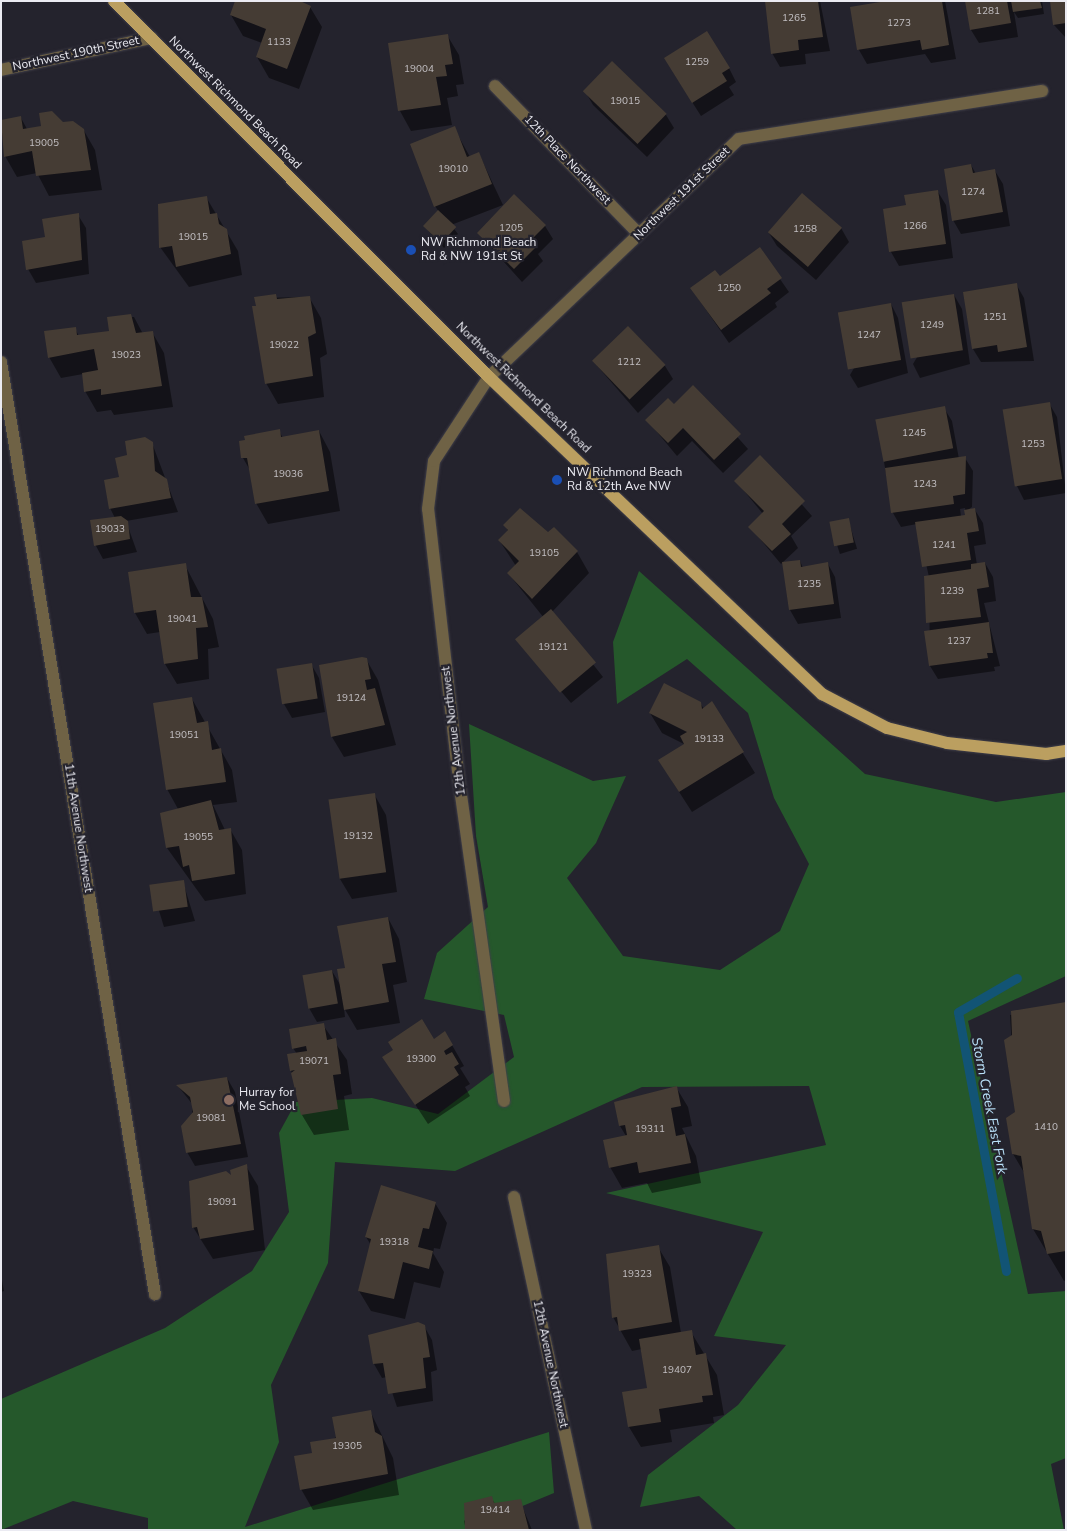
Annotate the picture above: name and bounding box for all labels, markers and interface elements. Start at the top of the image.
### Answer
house number: 1281 [976,6,1000,18]
house number: 1265 [782,13,806,25]
house number: 1273 [887,18,911,30]
street label: Northwest 190th Street [11,34,141,74]
street label: Northwest Richmond Beach Road [166,34,304,172]
house number: 1133 [267,37,291,49]
house number: 1259 [685,57,709,69]
house number: 19004 [404,64,434,76]
house number: 19015 [610,96,640,108]
street label: 12th Place Northwest [521,112,613,208]
house number: 19005 [29,138,59,150]
street label: Northwest 191st Street [631,144,733,244]
house number: 19010 [438,164,468,176]
house number: 1274 [961,187,985,199]
house number: 1266 [903,221,927,233]
house number: 1205 [499,223,523,235]
house number: 1258 [793,224,817,236]
house number: 19015 [178,232,208,244]
place label: NW Richmond Beach Rd & NW 191st St [421,236,536,264]
marker: NW Richmond Beach Rd & NW 191st St [405,244,417,256]
house number: 1250 [717,283,741,295]
house number: 1251 [983,312,1007,324]
street label: Northwest Richmond Beach Road [453,320,593,456]
house number: 1249 [920,320,944,332]
house number: 1247 [857,330,881,342]
house number: 19022 [269,340,299,352]
house number: 19023 [111,350,141,362]
house number: 1212 [617,357,641,369]
house number: 1245 [902,428,926,440]
house number: 1253 [1021,439,1045,451]
place label: NW Richmond Beach Rd & 12th Ave NW [567,466,682,494]
house number: 19036 [273,469,303,481]
marker: NW Richmond Beach Rd & 12th Ave NW [551,474,563,486]
house number: 1243 [913,479,937,491]
house number: 19033 [95,524,125,536]
house number: 1241 [932,540,956,552]
house number: 19105 [529,548,559,560]
house number: 1235 [797,579,821,591]
house number: 1239 [940,586,964,598]
house number: 19041 [167,614,197,626]
house number: 1237 [947,636,971,648]
house number: 19121 [538,642,568,654]
street label: 12th Avenue Northwest [439,666,469,796]
house number: 19124 [336,693,366,705]
house number: 19051 [169,730,199,742]
house number: 19133 [694,734,724,746]
street label: 11th Avenue Northwest [61,763,95,893]
house number: 19132 [343,831,373,843]
house number: 19055 [183,832,213,844]
water label: Storm Creek East Fork [967,1036,1011,1176]
house number: 19300 [406,1054,436,1066]
house number: 19071 [299,1056,329,1068]
place label: Hurray for Me School [239,1086,295,1114]
marker: Hurray for Me School [223,1094,235,1106]
house number: 19081 [196,1113,226,1125]
house number: 1410 [1034,1122,1058,1134]
house number: 19311 [635,1124,665,1136]
house number: 19091 [207,1197,237,1209]
house number: 19318 [379,1237,409,1249]
house number: 19323 [622,1269,652,1281]
street label: 12th Avenue Northwest [529,1299,571,1429]
house number: 19407 [662,1365,692,1377]
house number: 19305 [332,1441,362,1453]
house number: 19414 [480,1505,510,1517]

